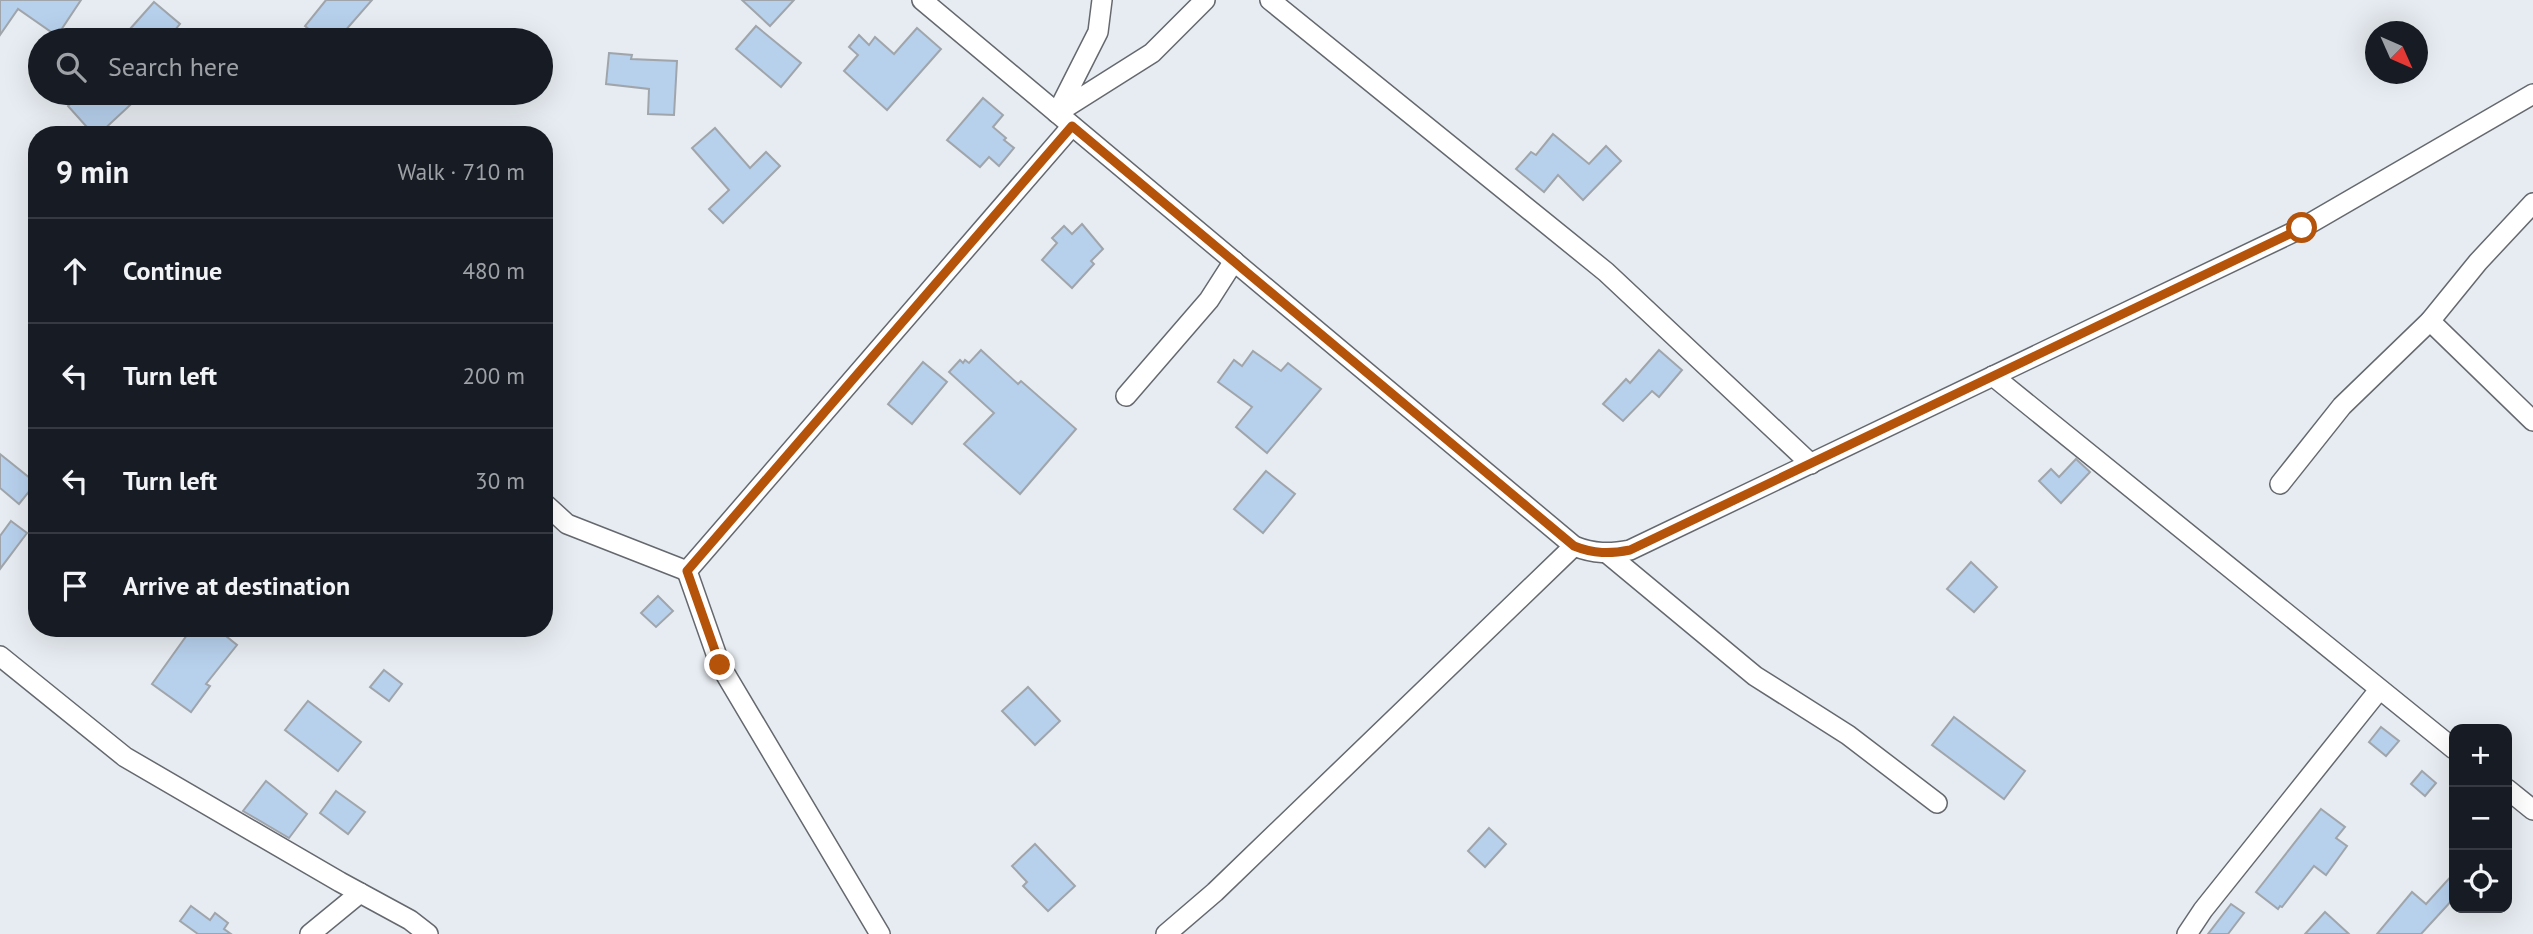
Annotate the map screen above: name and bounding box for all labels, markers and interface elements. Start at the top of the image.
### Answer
north arrow [2365,21,2428,84]
search box [28,28,553,105]
icon: search [52,48,90,86]
text: Search here [108,50,239,83]
text: 9 min [56,152,129,191]
text: Walk · 710 m [398,157,525,186]
route start [2286,212,2317,243]
icon: ahead [56,252,94,290]
text: Continue [123,254,222,287]
text: 480 m [463,256,525,285]
icon: left [56,357,94,395]
text: Turn left [123,359,217,392]
text: 200 m [463,361,525,390]
icon: left [56,462,94,500]
text: Turn left [123,464,217,497]
text: 30 m [475,466,525,495]
icon: arrive [56,567,94,605]
text: Arrive at destination [123,569,350,602]
route end [704,649,735,680]
map controls [2449,724,2512,913]
button: + [2449,724,2512,787]
button: − [2449,787,2512,850]
button: locate [2449,850,2512,913]

